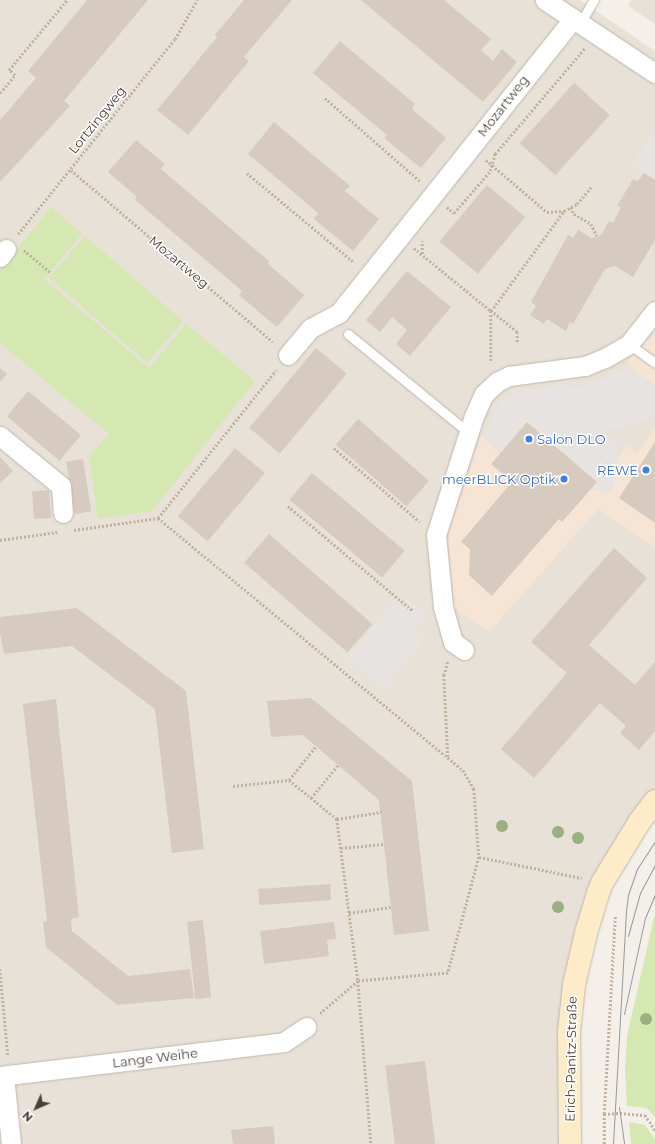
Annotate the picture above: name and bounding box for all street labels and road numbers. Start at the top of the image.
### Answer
street label: Mozartweg [474,72,532,140]
street label: Lortzingweg [65,83,129,157]
street label: Mozartweg [146,232,212,292]
street label: Erich-Panitz-Straße [562,996,580,1122]
street label: Lange Weihe [111,1045,199,1071]

